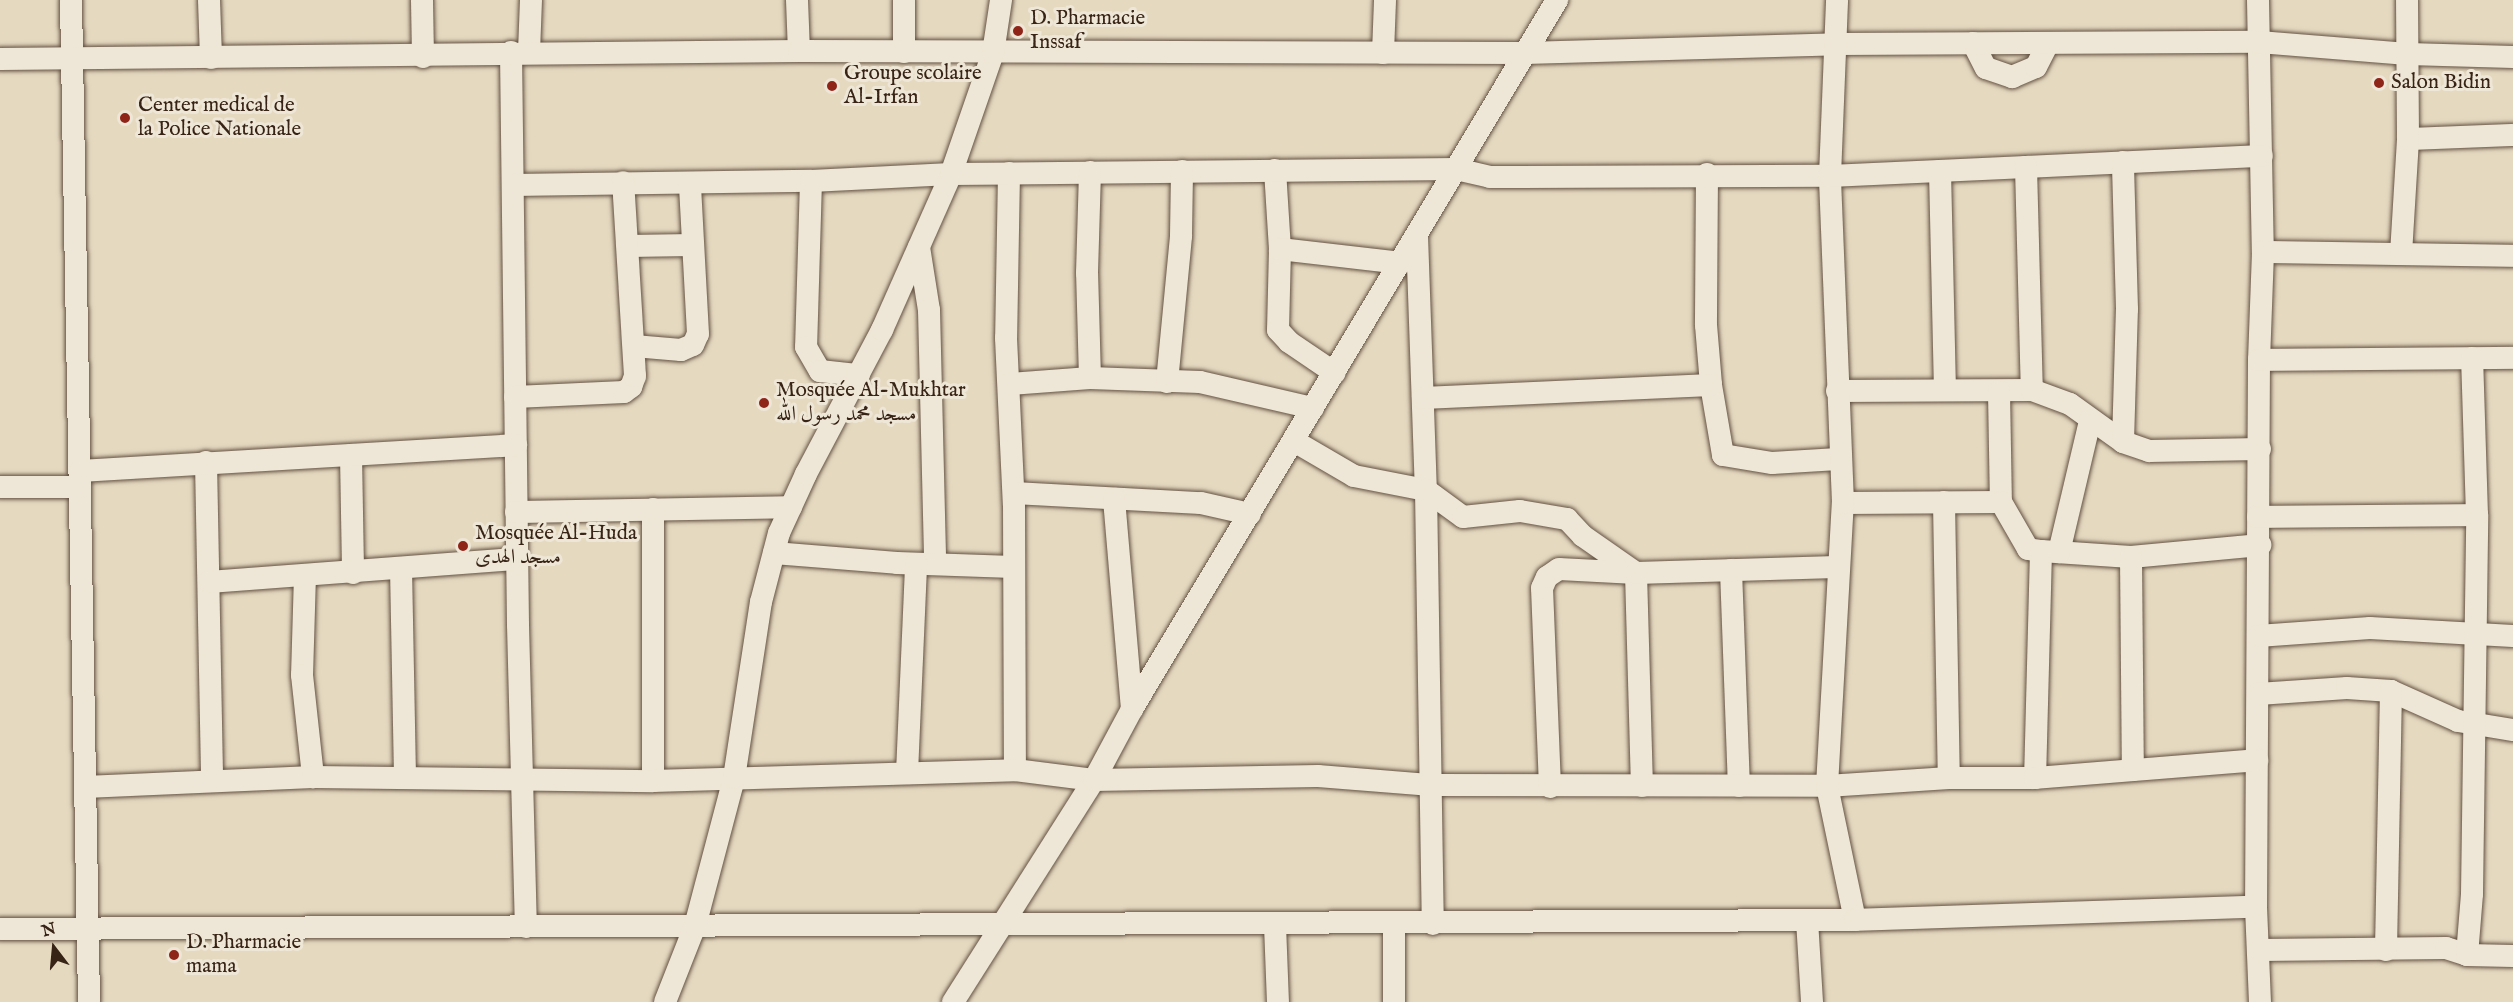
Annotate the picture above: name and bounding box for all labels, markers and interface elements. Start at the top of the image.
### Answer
place label: D. Pharmacie Inssaf [1030,6,1145,56]
marker: D. Pharmacie Inssaf [1011,24,1025,38]
place label: Groupe scolaire Al-Irfan [844,61,982,111]
place label: Salon Bidin [2391,70,2491,96]
marker: Salon Bidin [2372,76,2386,90]
marker: Groupe scolaire Al-Irfan [825,79,839,93]
place label: Center medical de la Police Nationale [138,93,301,143]
marker: Center medical de la Police Nationale [116,109,134,127]
place label: Mosquée Al-Mukhtar مسجد محمد رسول الله [776,378,966,428]
marker: Mosquée Al-Mukhtar مسجد محمد رسول الله [757,396,771,410]
place label: Mosquée Al-Huda مسجد الهدى [475,521,637,571]
marker: Mosquée Al-Huda مسجد الهدى [456,539,470,553]
north arrow [24,918,84,978]
text: N [40,919,58,942]
place label: D. Pharmacie mama [186,930,301,980]
marker: D. Pharmacie mama [167,948,181,962]

